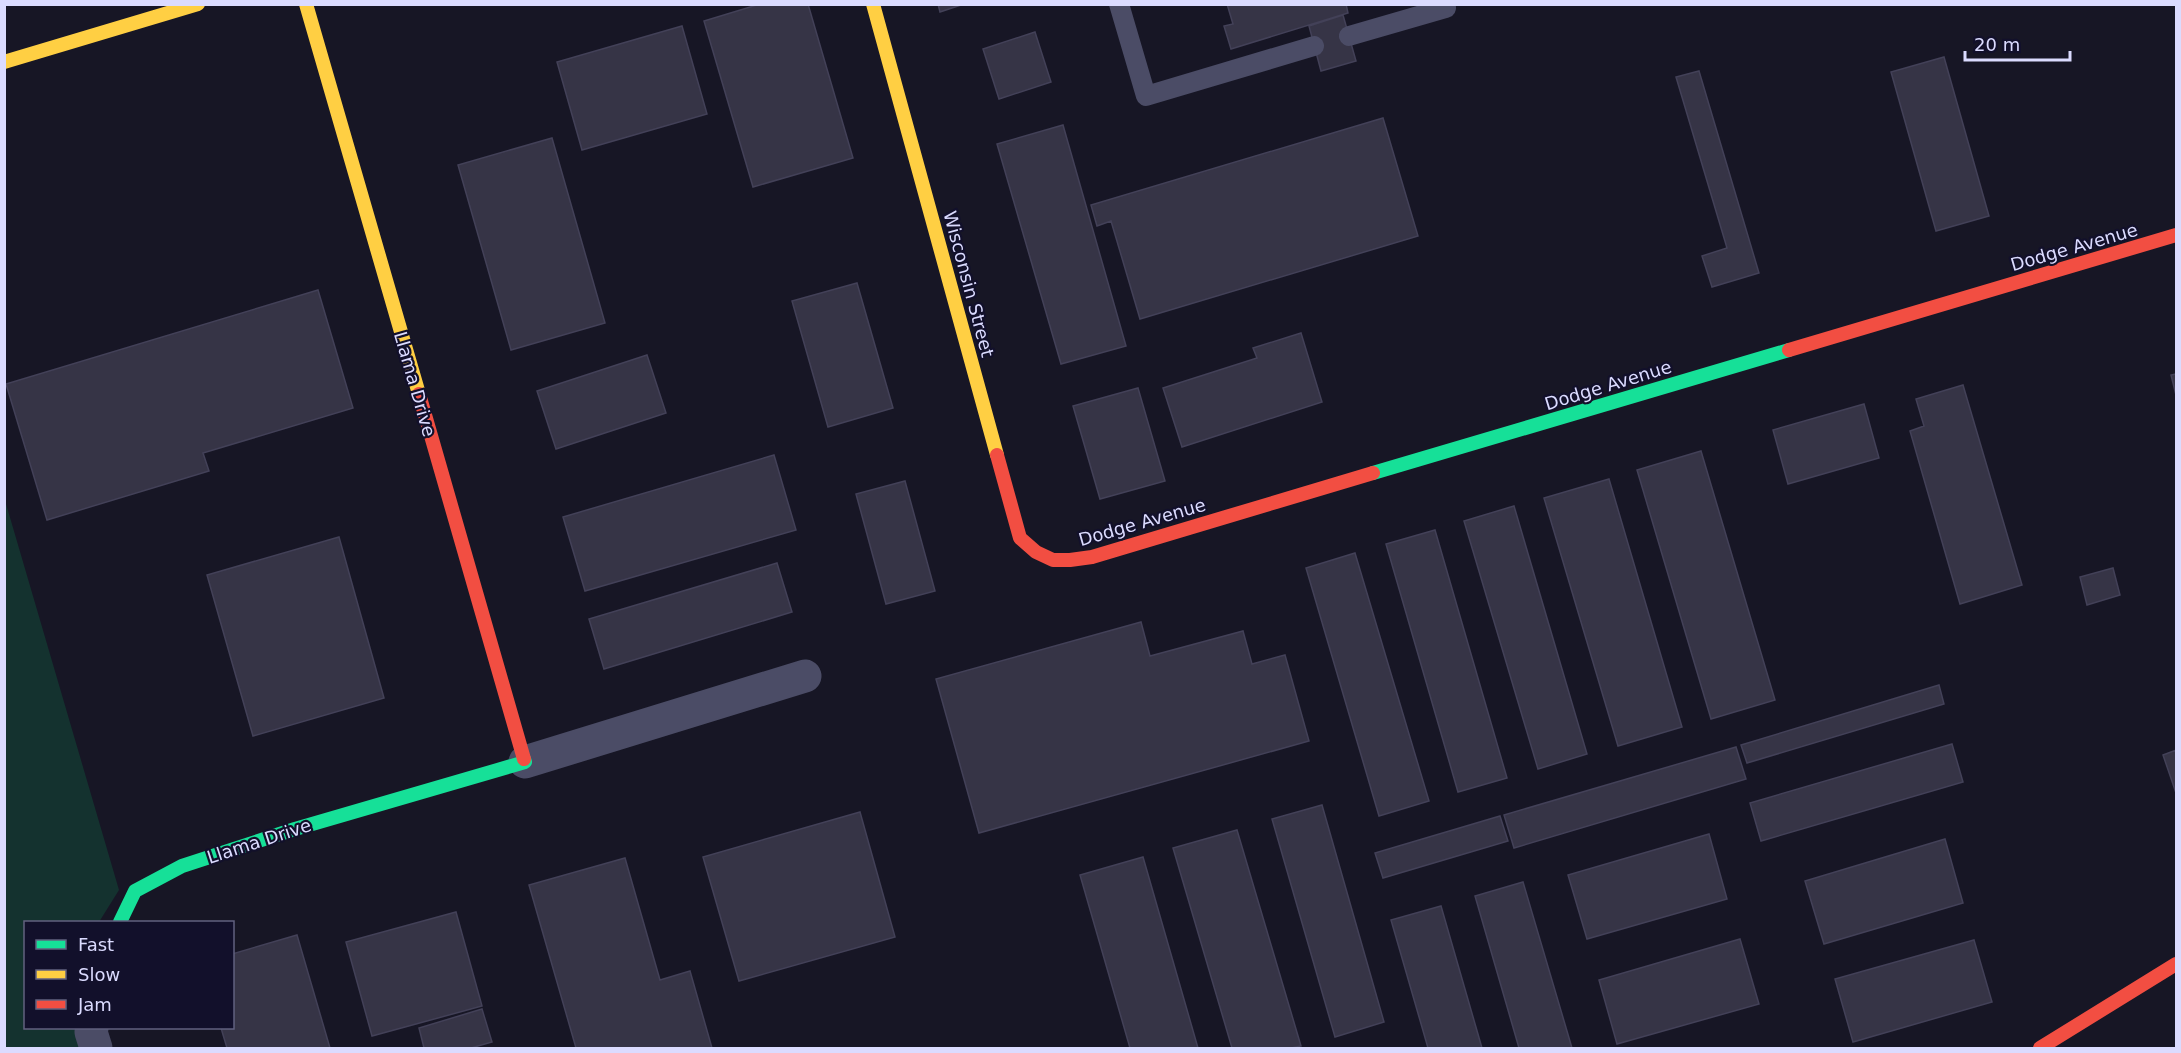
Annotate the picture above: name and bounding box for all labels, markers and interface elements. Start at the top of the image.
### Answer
scale bar [1965,24,2070,62]
text: 20 m [1974,34,2020,55]
street label: Wisconsin Street [939,209,999,359]
street label: Dodge Avenue [2008,219,2140,275]
street label: Llama Drive [390,329,440,439]
street label: Dodge Avenue [1542,356,1674,414]
street label: Dodge Avenue [1076,494,1208,550]
street label: Llama Drive [204,814,314,868]
legend [24,921,234,1029]
text: Fast [78,934,114,955]
text: Slow [78,964,120,985]
text: Jam [77,994,112,1015]

